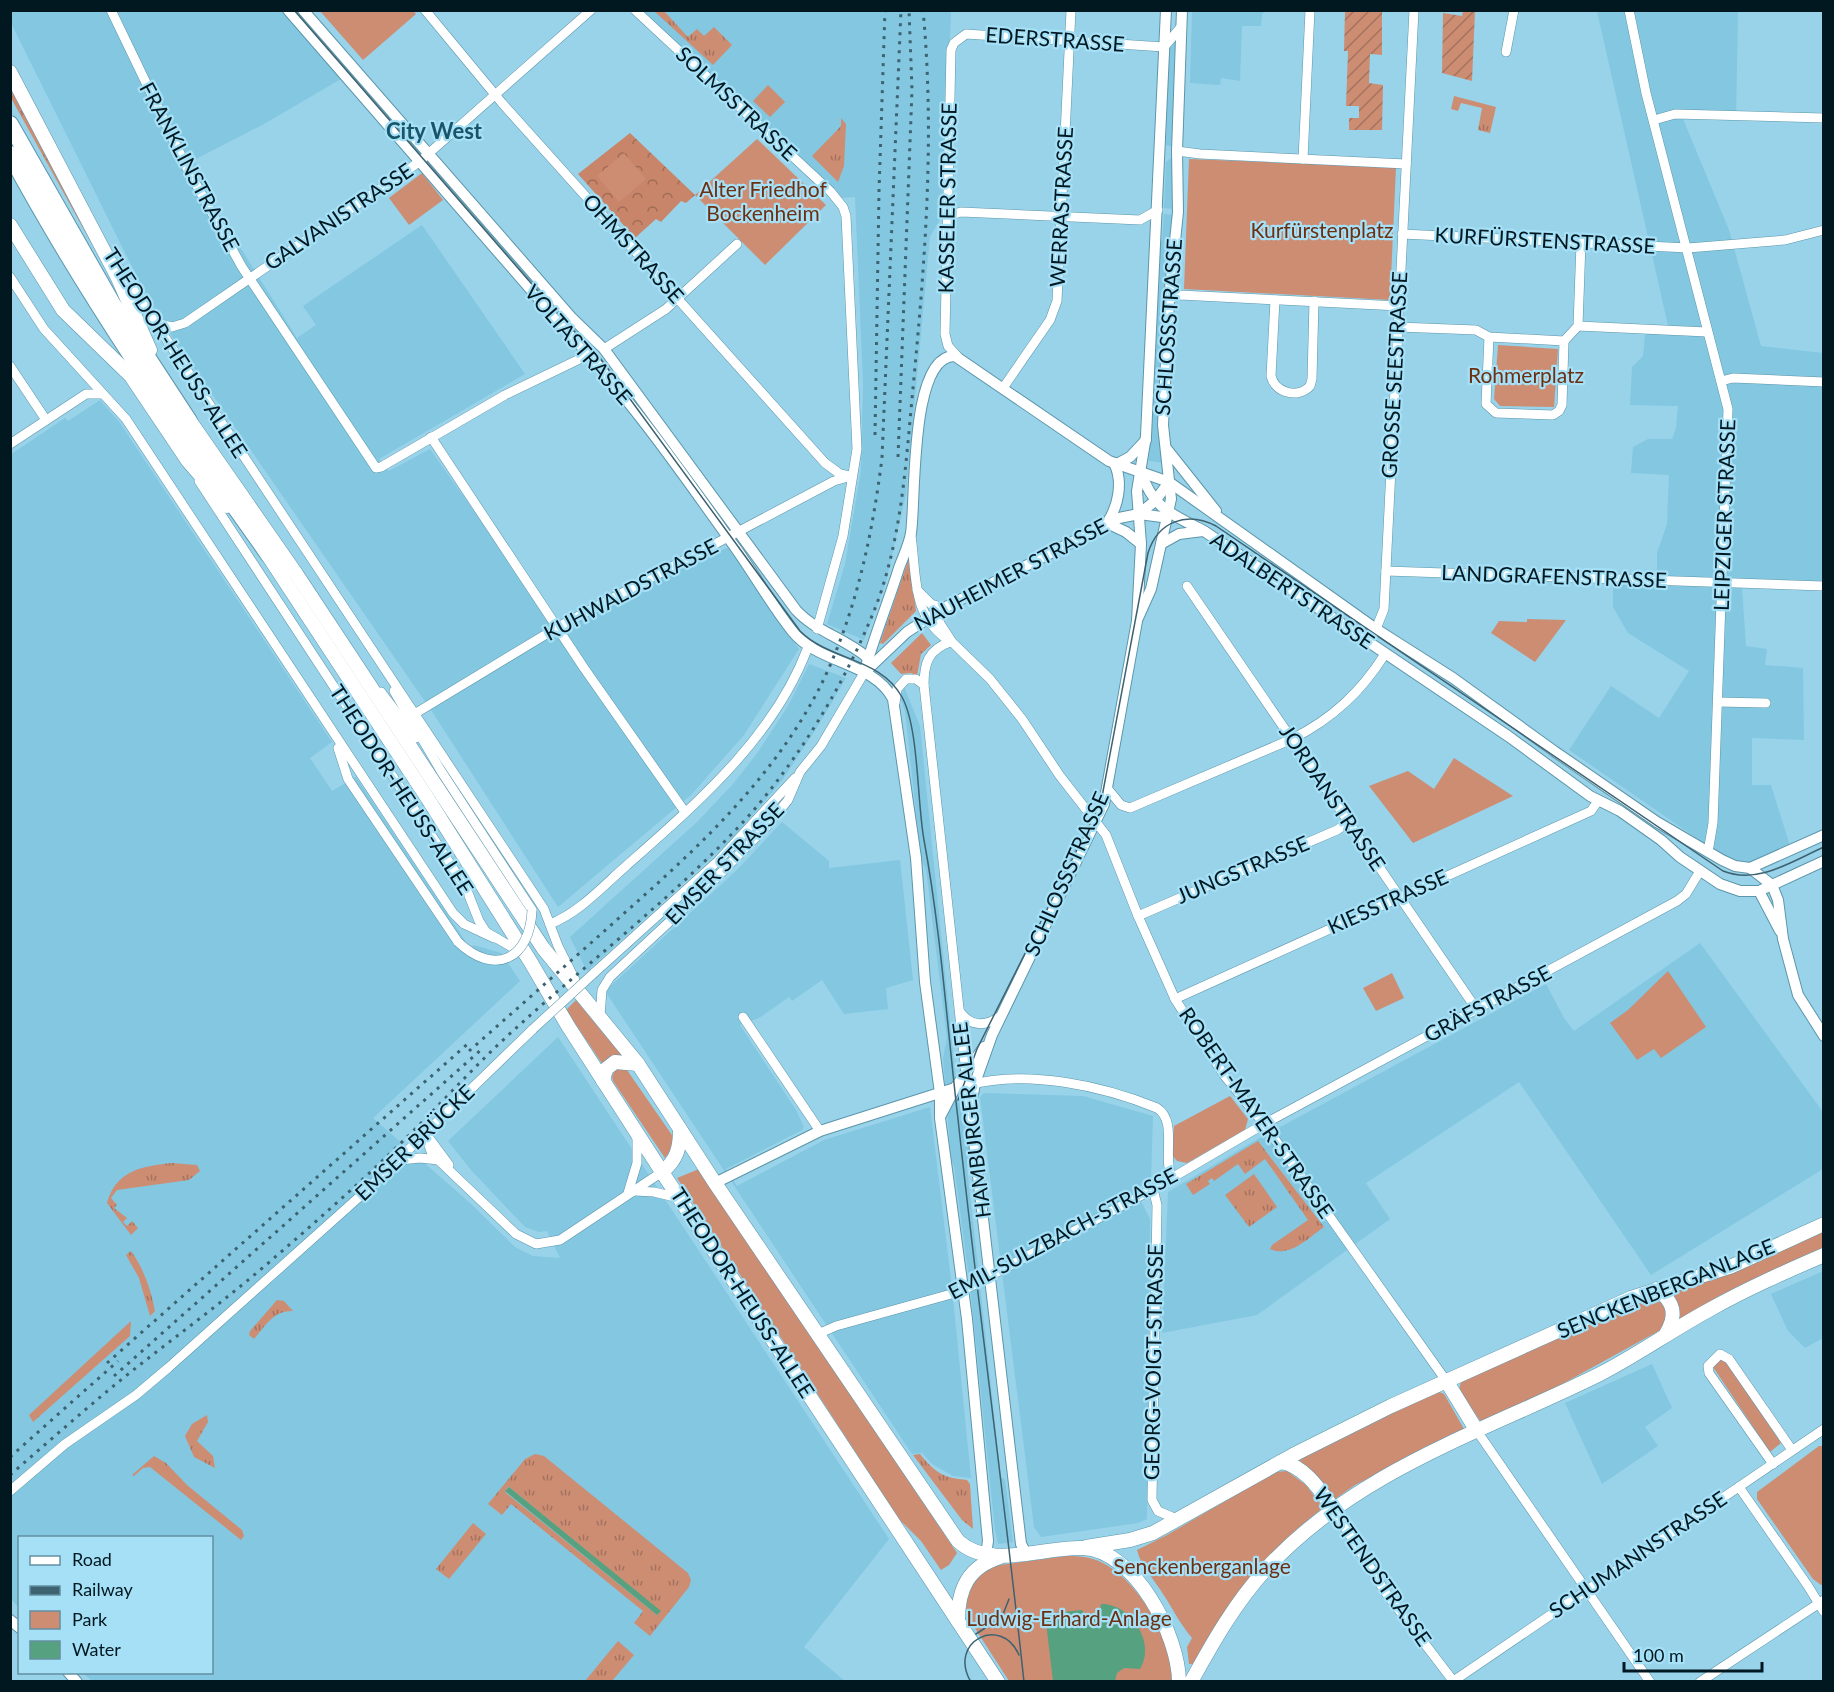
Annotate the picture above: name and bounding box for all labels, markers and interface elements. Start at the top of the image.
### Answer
street label: EDERSTRASSE [985,21,1126,56]
street label: SOLMSSTRASSE [671,41,803,165]
street label: FRANKLINSTRASSE [135,77,245,255]
street label: KASSELER STRASSE [932,102,961,293]
district label: City West [386,117,483,144]
street label: WERRASTRASSE [1044,126,1077,288]
street label: GALVANISTRASSE [259,157,417,275]
park label: Alter Friedhof Bockenheim [699,176,827,225]
street label: OHMSTRASSE [579,188,690,308]
park label: Kurfürstenplatz [1251,217,1393,242]
street label: KURFÜRSTENSTRASSE [1434,221,1656,258]
street label: SCHLOSSSTRASSE [1149,238,1186,416]
street label: THEODOR-HEUSS-ALLEE [99,243,253,462]
street label: GROSSE SEESTRASSE [1376,271,1411,479]
street label: VOLTASTRASSE [520,279,638,409]
park label: Rohmerplatz [1468,362,1584,387]
street label: LEIPZIGER STRASSE [1708,419,1739,611]
street label: NAUHEIMER STRASSE [909,512,1111,635]
street label: ADALBERTSTRASSE [1206,526,1379,654]
street label: KUHWALDSTRASSE [539,532,721,645]
street label: LANDGRAFENSTRASSE [1441,559,1667,592]
street label: THEODOR-HEUSS-ALLEE [325,680,479,899]
street label: JORDANSTRASSE [1275,719,1391,875]
street label: SCHLOSSSTRASSE [1018,787,1113,959]
street label: EMSER STRASSE [659,797,788,929]
street label: JUNGSTRASSE [1172,829,1313,908]
street label: KIESSTRASSE [1323,863,1452,938]
street label: GRÄFSTRASSE [1419,959,1555,1047]
street label: ROBERT-MAYER-STRASSE [1175,1002,1340,1222]
street label: HAMBURGER ALLEE [946,1021,995,1220]
street label: EMSER BRÜCKE [349,1079,479,1205]
street label: EMIL-SULZBACH-STRASSE [943,1162,1181,1304]
street label: THEODOR-HEUSS-ALLEE [666,1183,820,1402]
street label: SENCKENBERGANLAGE [1553,1233,1778,1343]
street label: GEORG-VOIGT-STRASSE [1138,1244,1167,1480]
street label: WESTENDSTRASSE [1309,1482,1437,1650]
street label: SCHUMANNSTRASSE [1544,1485,1731,1622]
legend [18,1536,213,1674]
text: Road [72,1548,112,1570]
park label: Senckenberganlage [1113,1553,1291,1578]
text: Railway [72,1578,133,1600]
park label: Ludwig-Erhard-Anlage [966,1605,1172,1630]
text: Park [72,1608,108,1630]
scale bar [1624,1635,1762,1673]
text: Water [72,1638,121,1660]
text: 100 m [1633,1644,1684,1666]

